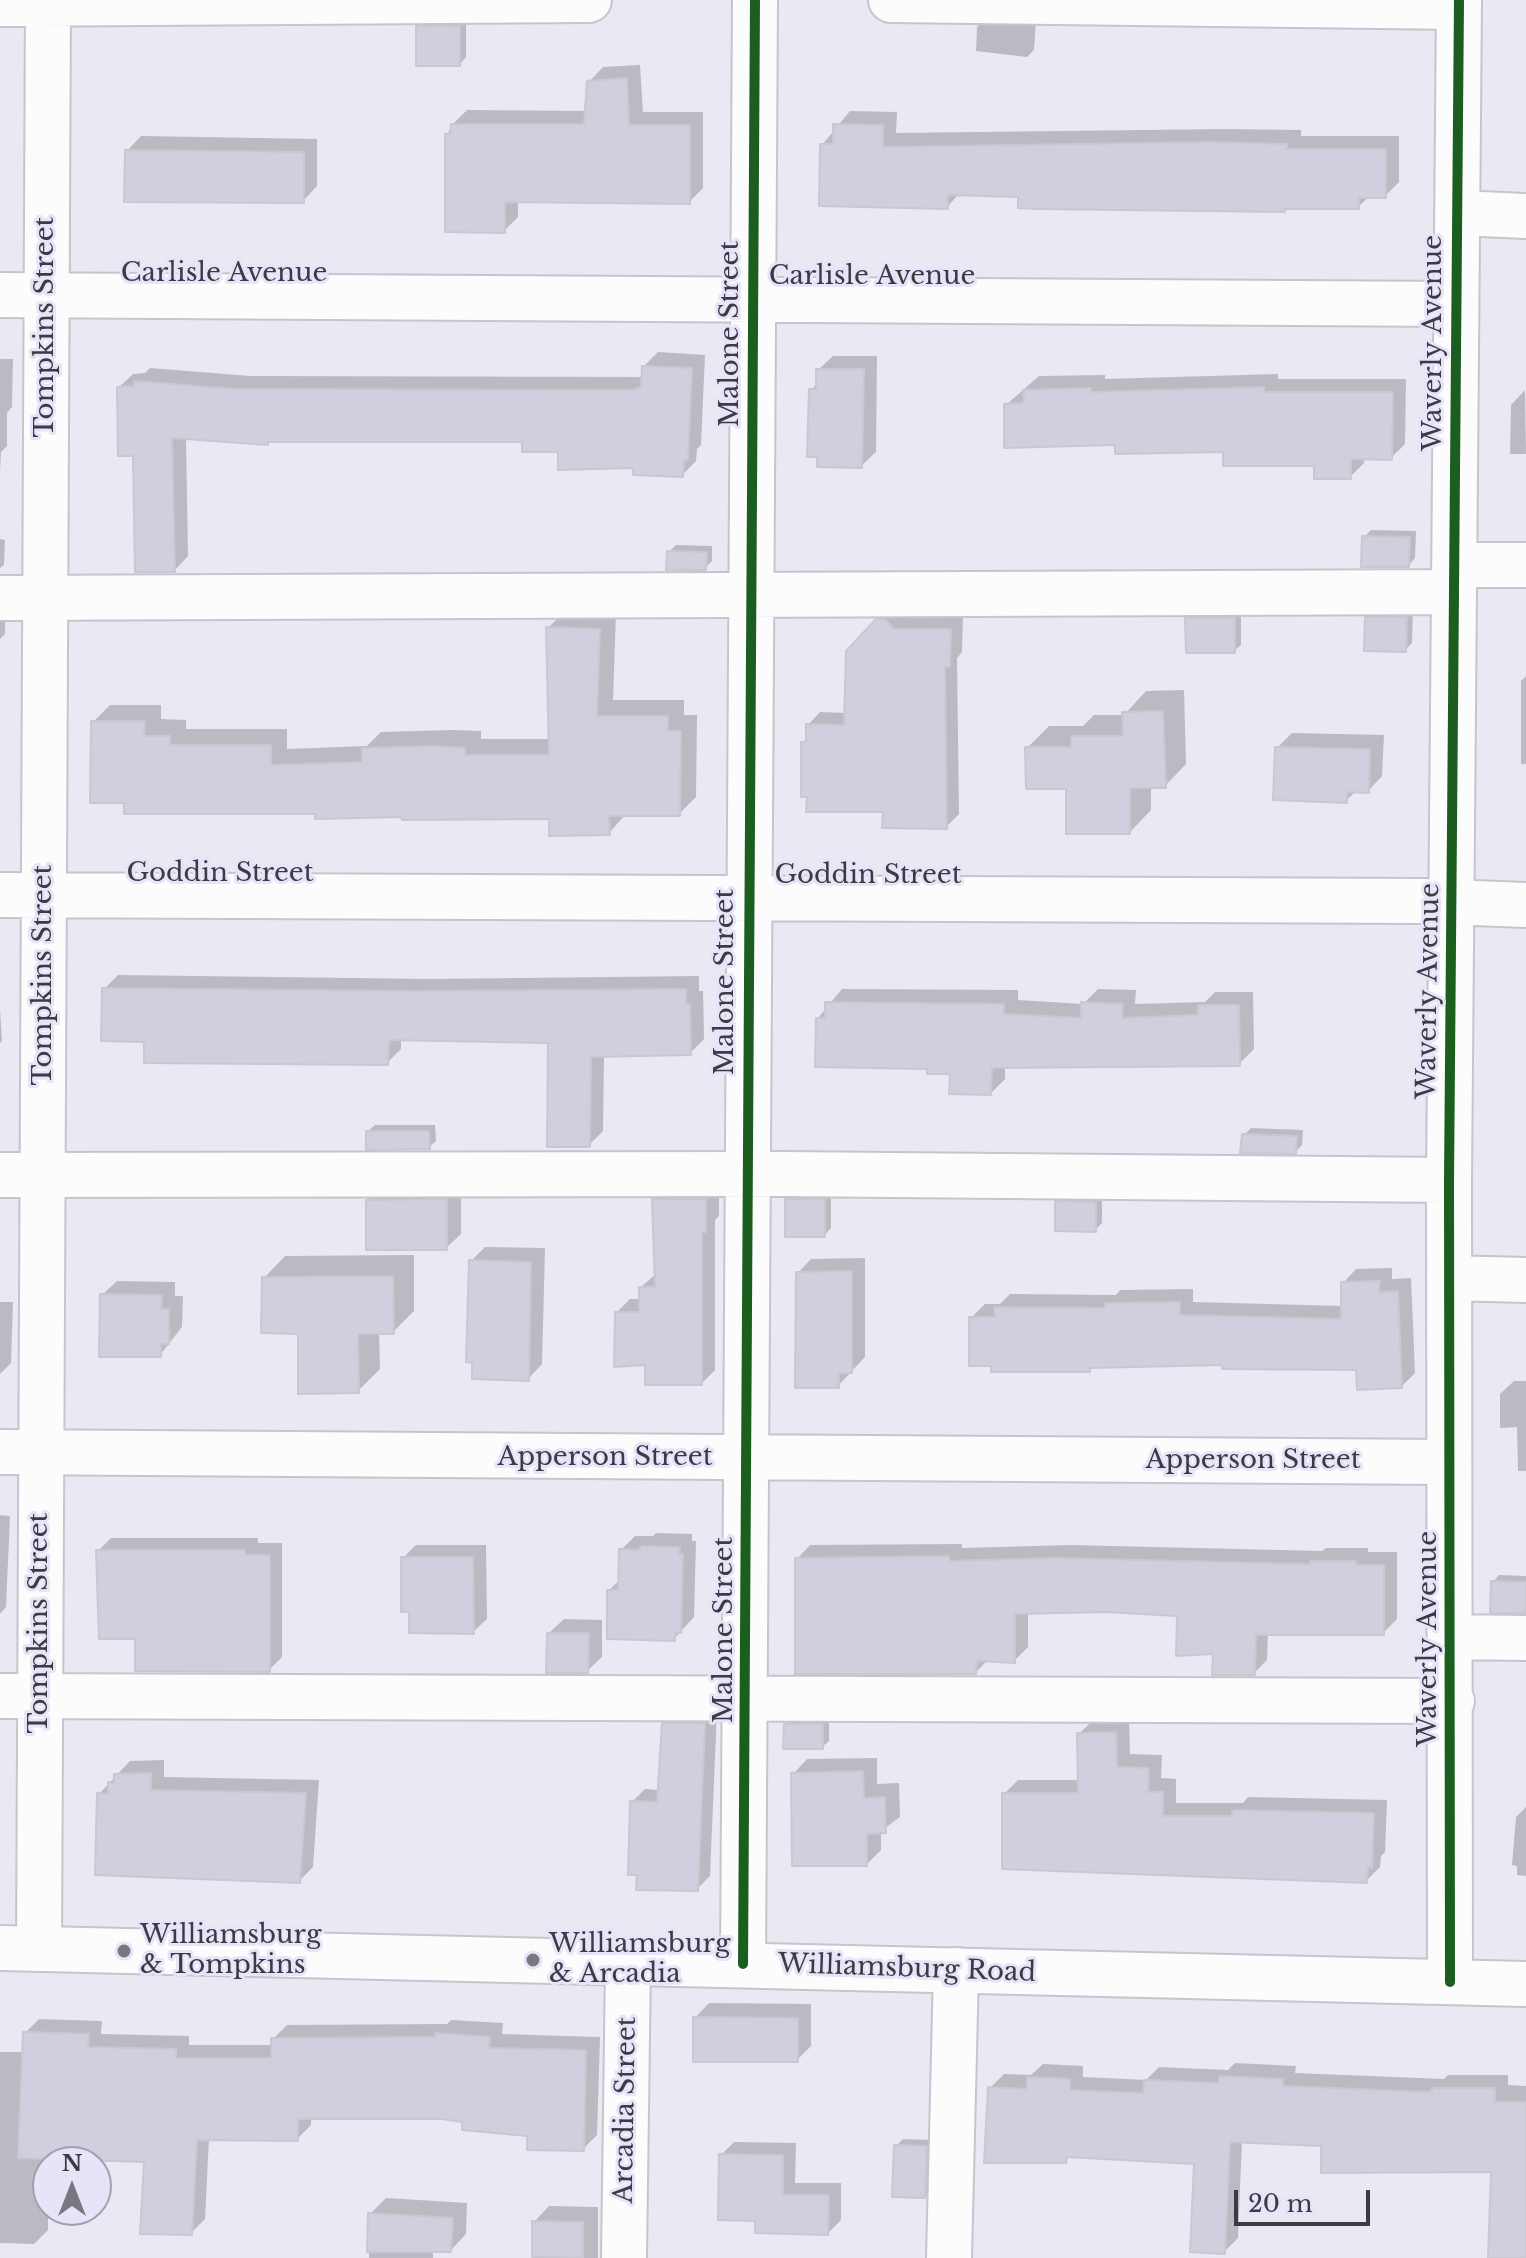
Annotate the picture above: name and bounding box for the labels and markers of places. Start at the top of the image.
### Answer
place label: Williamsburg & Tompkins [140,1920,322,1982]
place label: Williamsburg & Arcadia [549,1929,731,1990]
marker: Williamsburg & Tompkins [115,1942,133,1960]
marker: Williamsburg & Arcadia [524,1951,542,1969]

